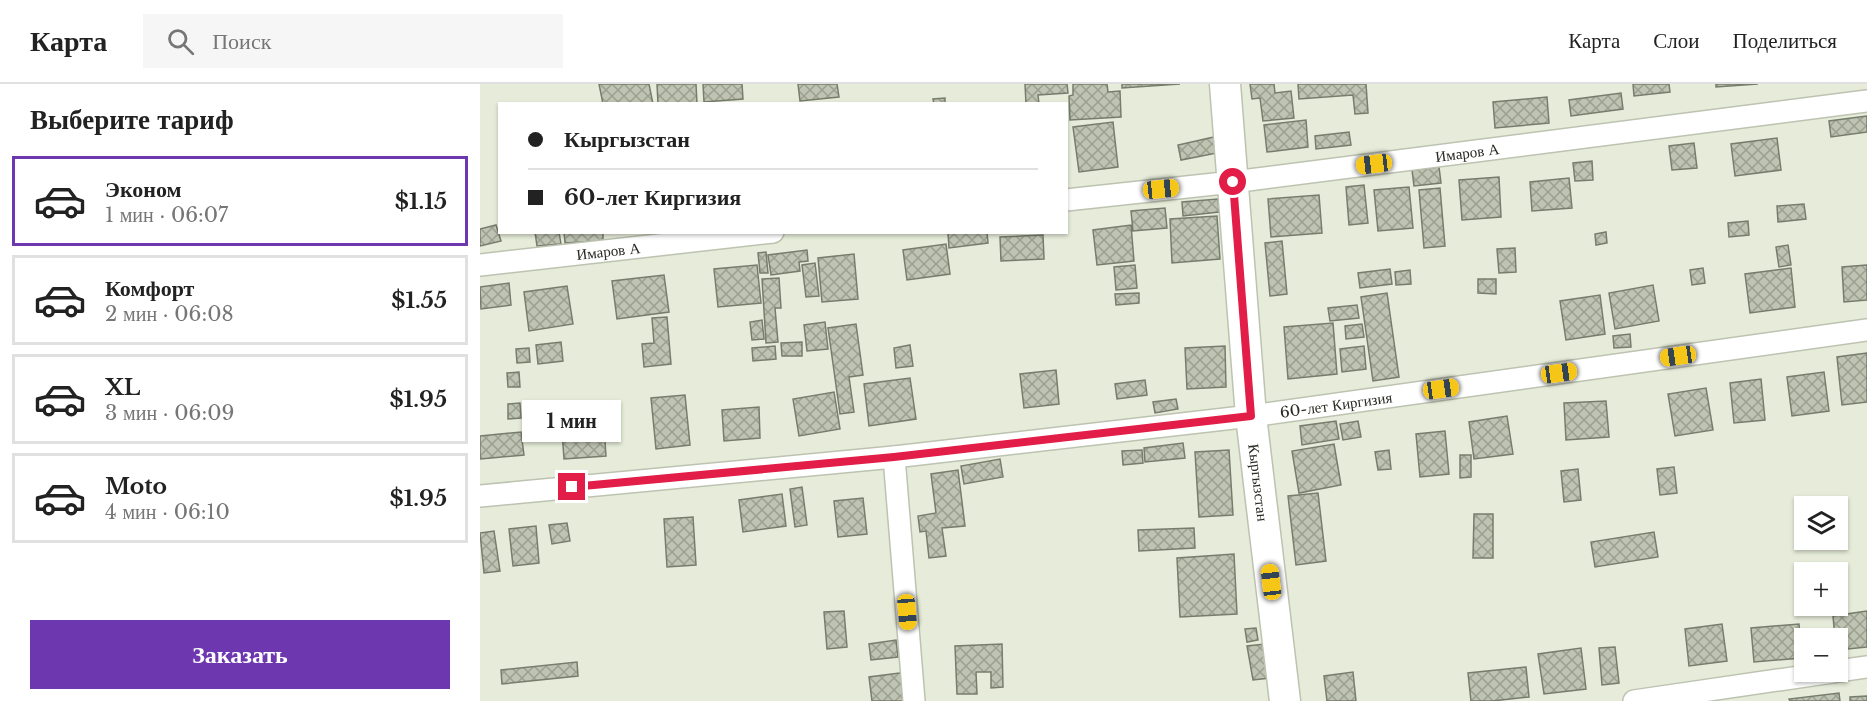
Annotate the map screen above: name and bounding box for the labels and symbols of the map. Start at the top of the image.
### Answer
street label: Имаров А [1434,139,1500,166]
car [1355,153,1393,175]
route start [1219,168,1246,195]
car [1142,178,1180,200]
street label: Имаров А [575,238,641,264]
car [1659,345,1697,367]
car [1540,362,1578,384]
car [1422,378,1460,400]
street label: 60-лет Киргизия [1279,387,1393,421]
callout: 1 мин [522,400,622,442]
street label: Кыргызстан [1245,443,1273,522]
route end [558,473,585,500]
car [1260,563,1282,601]
car [896,593,918,631]

